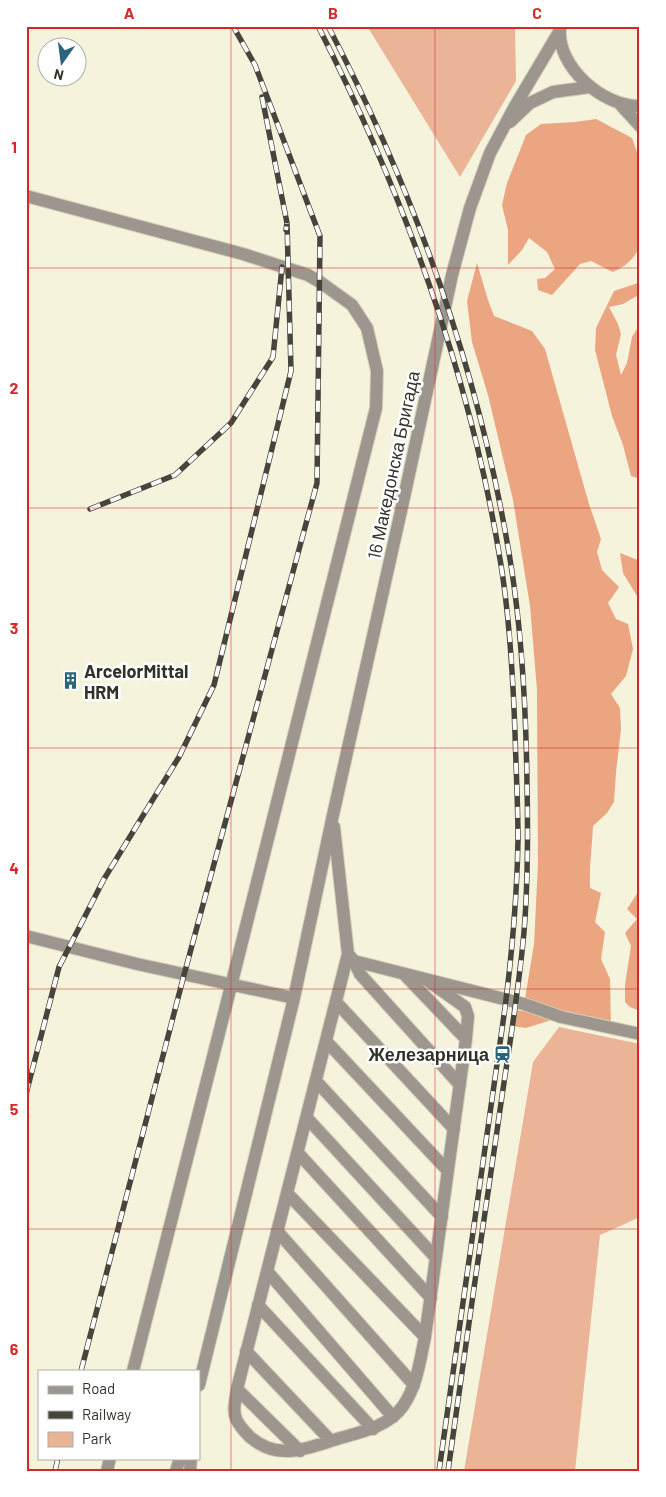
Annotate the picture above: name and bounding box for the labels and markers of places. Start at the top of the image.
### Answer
place label: ArcelorMittal HRM [84,660,188,703]
building icon: ArcelorMittal HRM [60,671,80,691]
place label: Железарница [368,1043,490,1065]
station icon: Железарница [493,1044,513,1064]

